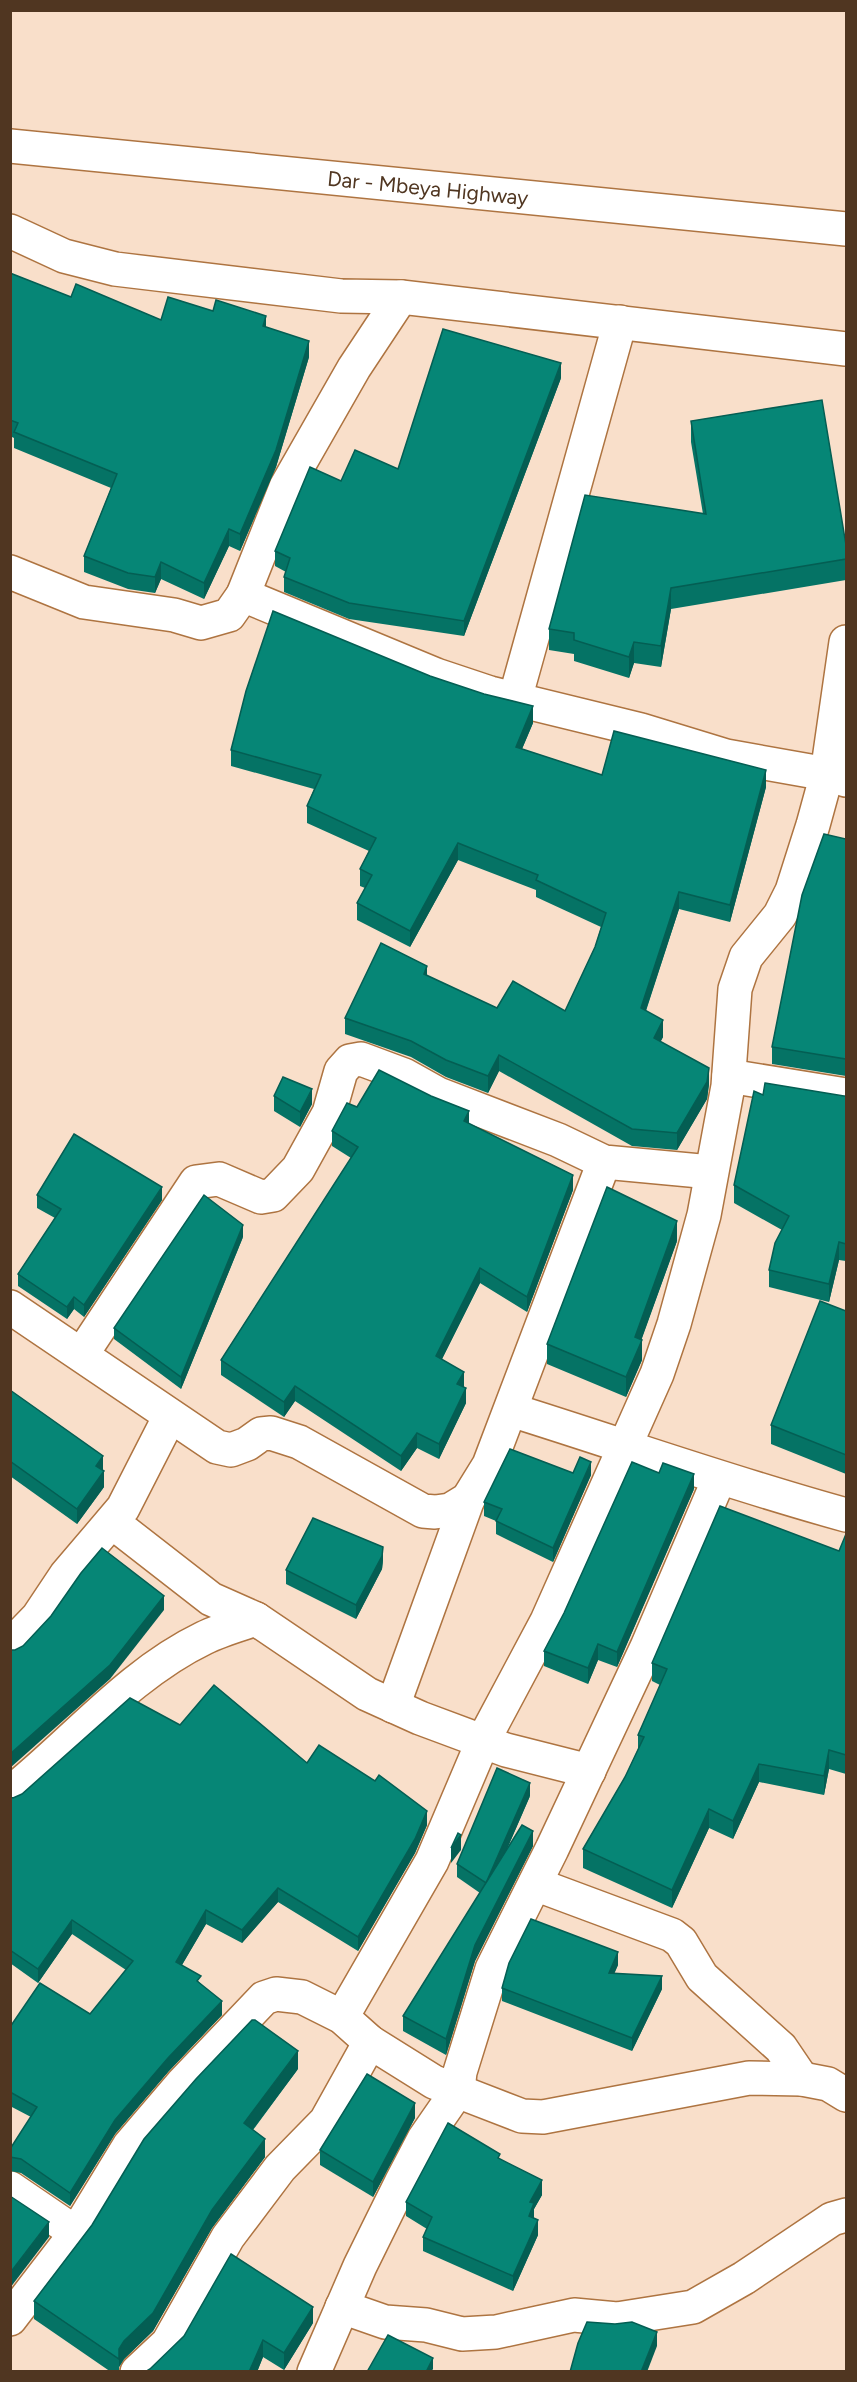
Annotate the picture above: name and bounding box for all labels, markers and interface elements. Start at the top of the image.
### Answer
street label: Dar - Mbeya Highway [326,165,530,210]

